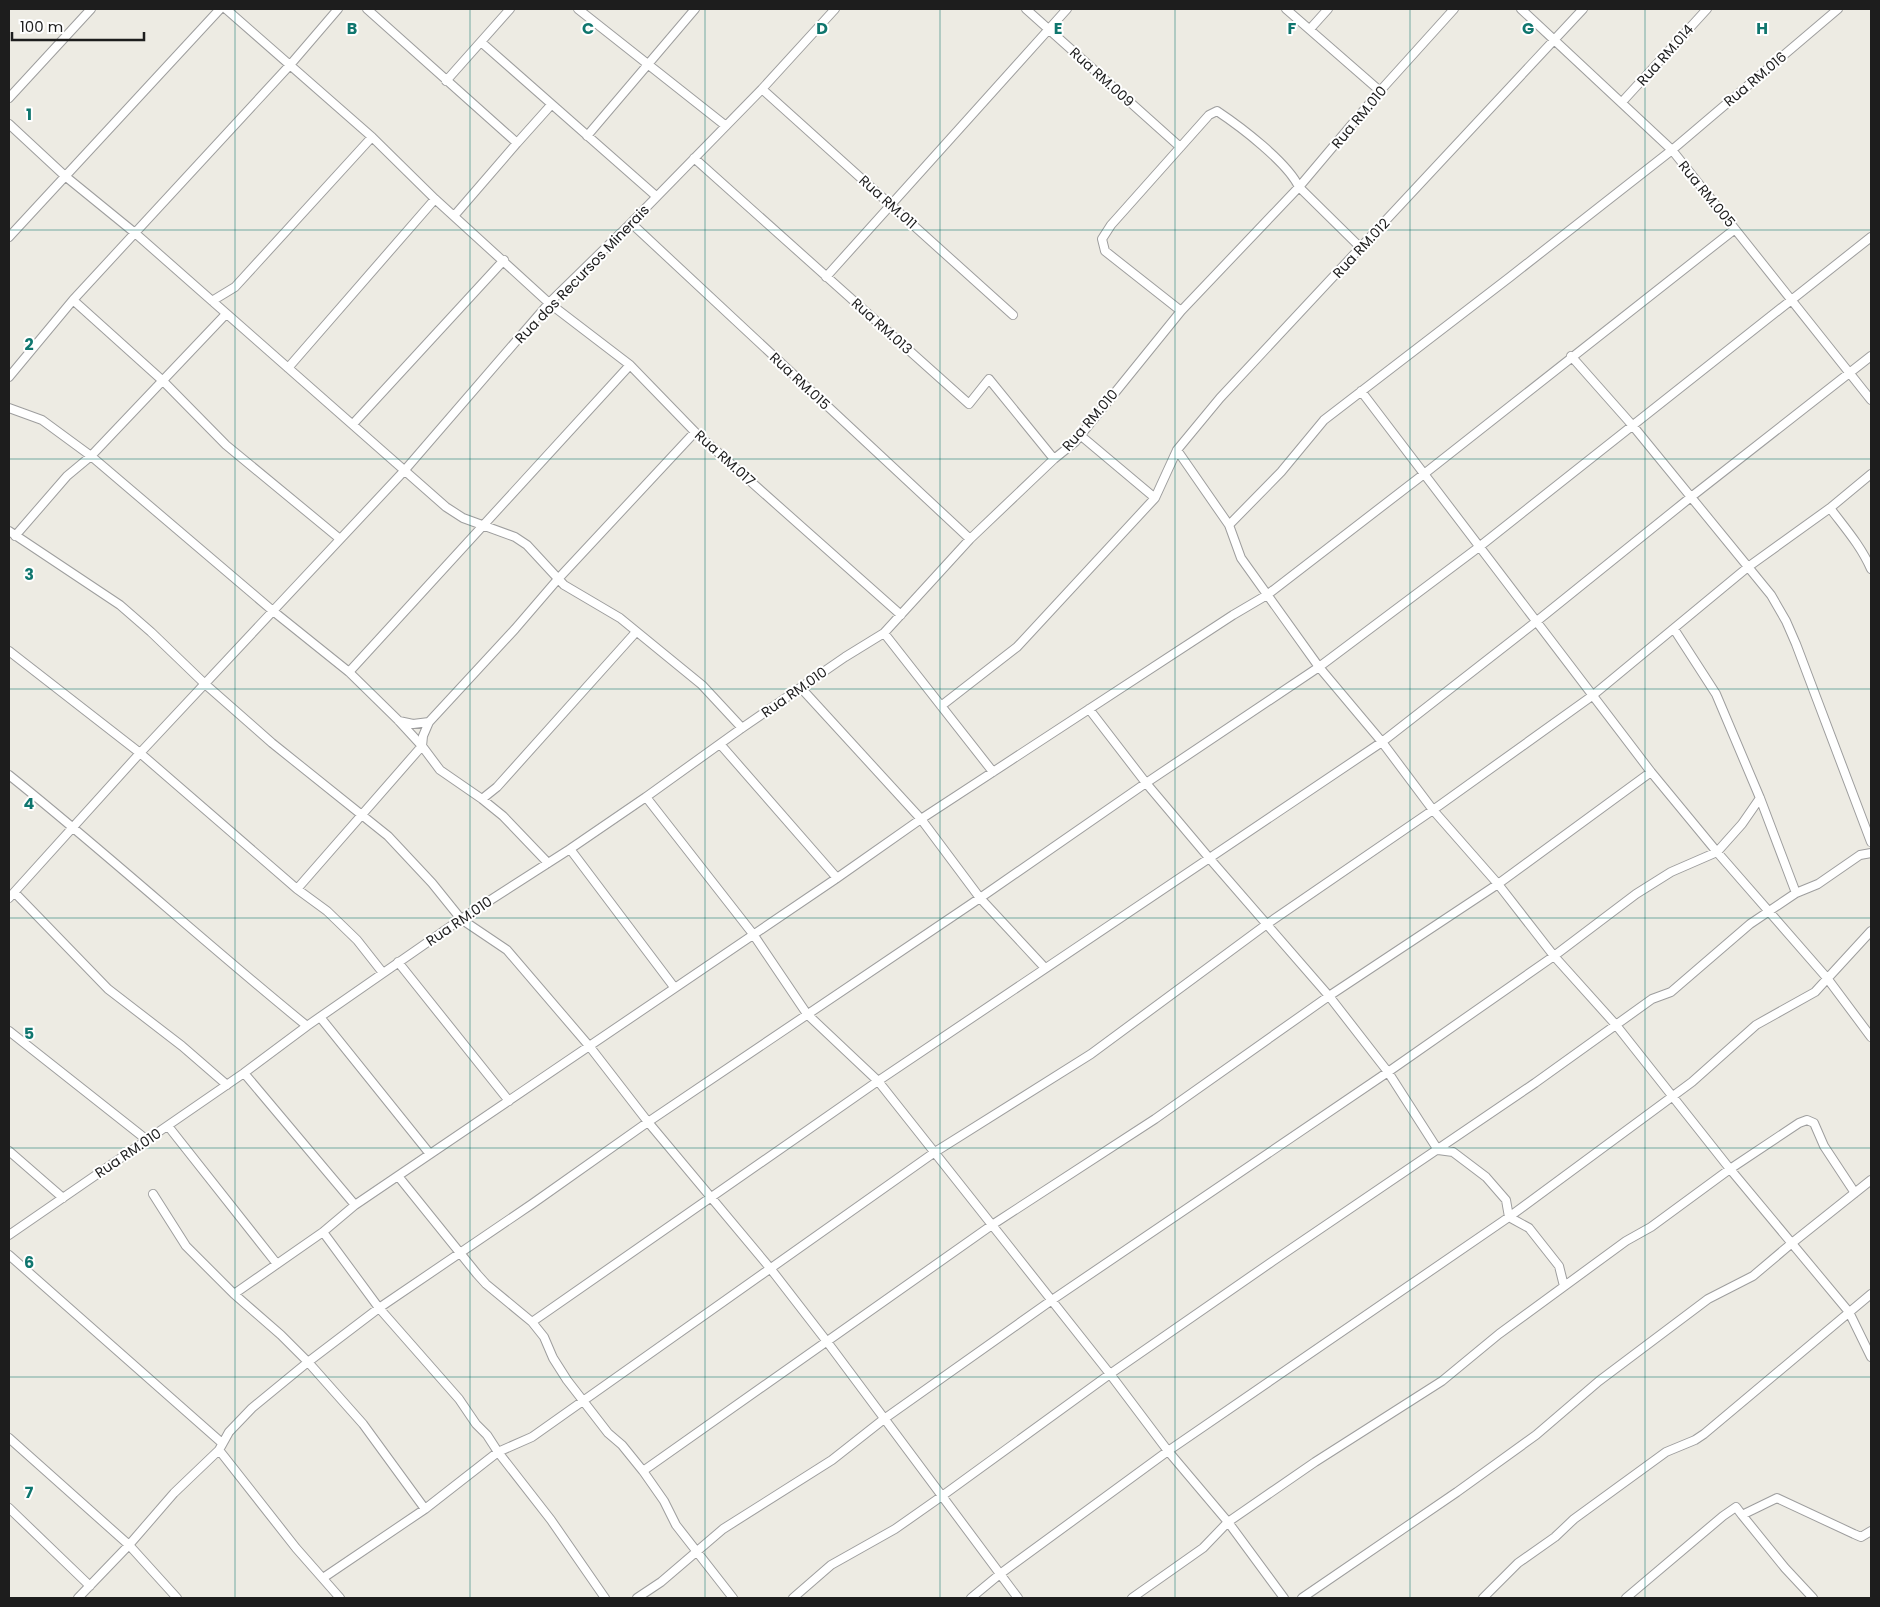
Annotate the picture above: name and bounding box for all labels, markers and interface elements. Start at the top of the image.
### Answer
scale bar [12,10,145,42]
text: 100 m [20,16,63,37]
text: B [347,17,357,40]
text: C [582,17,594,40]
text: D [816,17,828,40]
text: E [1054,17,1062,40]
text: F [1288,17,1297,40]
text: G [1522,17,1534,40]
text: H [1756,17,1768,40]
street label: Rua RM.014 [1632,20,1698,90]
street label: Rua RM.009 [1065,43,1139,111]
street label: Rua RM.016 [1719,47,1791,111]
street label: Rua RM.010 [1327,81,1391,153]
text: 1 [26,103,32,126]
street label: Rua RM.005 [1674,156,1740,232]
street label: Rua RM.011 [855,171,921,233]
street label: Rua dos Recursos Minerais [510,200,654,348]
street label: Rua RM.012 [1328,214,1394,282]
street label: Rua RM.013 [847,293,917,359]
text: 2 [24,333,34,356]
street label: Rua RM.015 [765,348,835,414]
street label: Rua RM.010 [1057,385,1123,455]
street label: Rua RM.017 [690,425,760,491]
text: 3 [24,563,34,586]
street label: Rua RM.010 [757,662,831,722]
text: 4 [24,792,35,815]
street label: Rua RM.010 [422,891,496,951]
text: 5 [24,1022,34,1045]
street label: Rua RM.010 [91,1123,165,1183]
text: 6 [24,1251,34,1274]
text: 7 [25,1481,34,1504]

